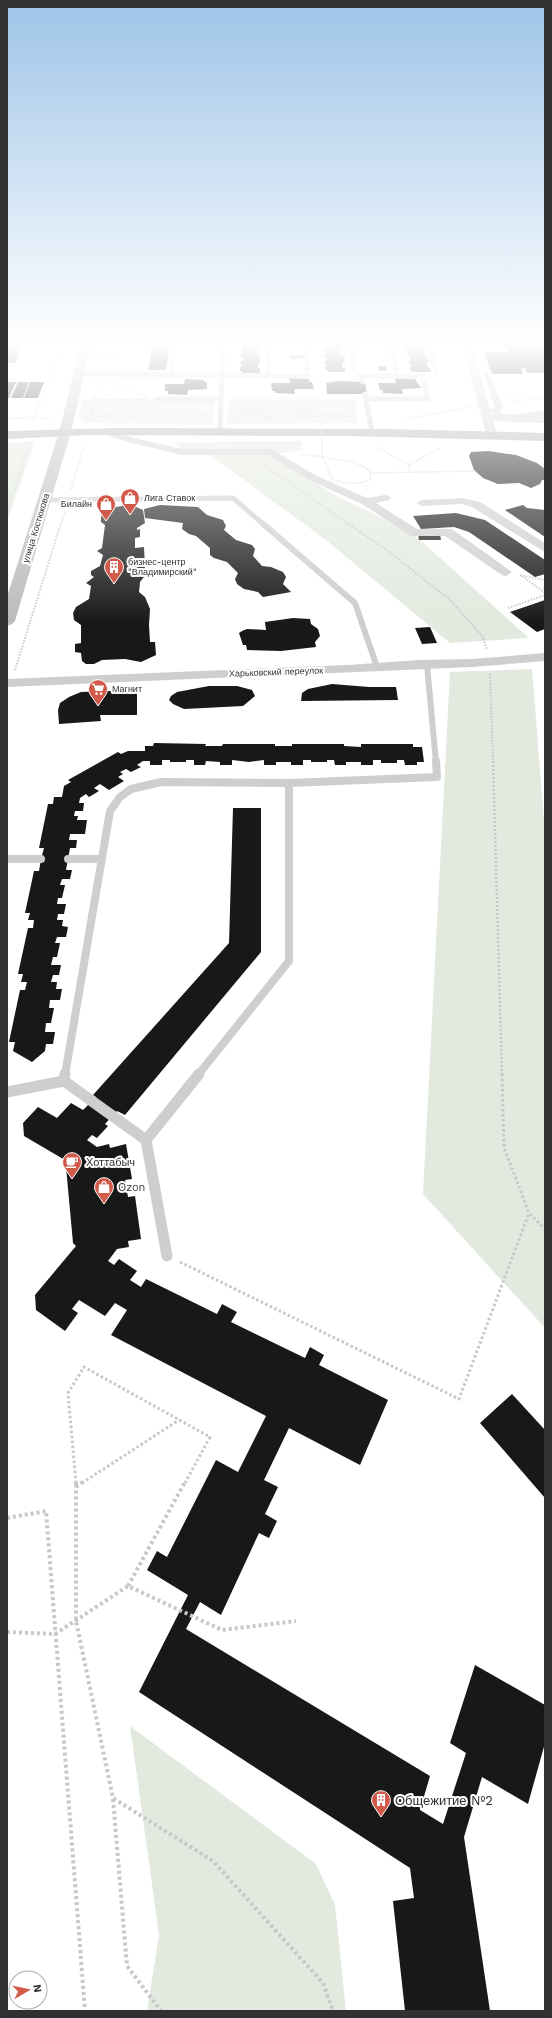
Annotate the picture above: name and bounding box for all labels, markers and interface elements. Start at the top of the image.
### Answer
shop icon: Лига Ставок [119,487,141,515]
street label: улица Костюкова [21,492,51,564]
shop icon: Билайн [95,493,117,521]
place label: Лига Ставок [144,493,195,503]
place label: Билайн [61,499,92,509]
building icon: бизнес-центр "Владимирский" [103,556,125,584]
place label: бизнес-центр "Владимирский" [128,557,197,577]
street label: Харьковский переулок [229,665,323,679]
supermarket icon: Магнит [87,678,109,706]
place label: Магнит [112,684,142,694]
cafe icon: Хоттабыч [61,1151,83,1179]
place label: Хоттабыч [86,1156,135,1169]
shop icon: Ozon [93,1176,115,1204]
place label: Ozon [118,1181,145,1194]
building icon: Общежитие №2 [370,1789,392,1817]
place label: Общежитие №2 [395,1793,493,1808]
north arrow [8,1970,48,2010]
text: N [30,1983,44,1994]

